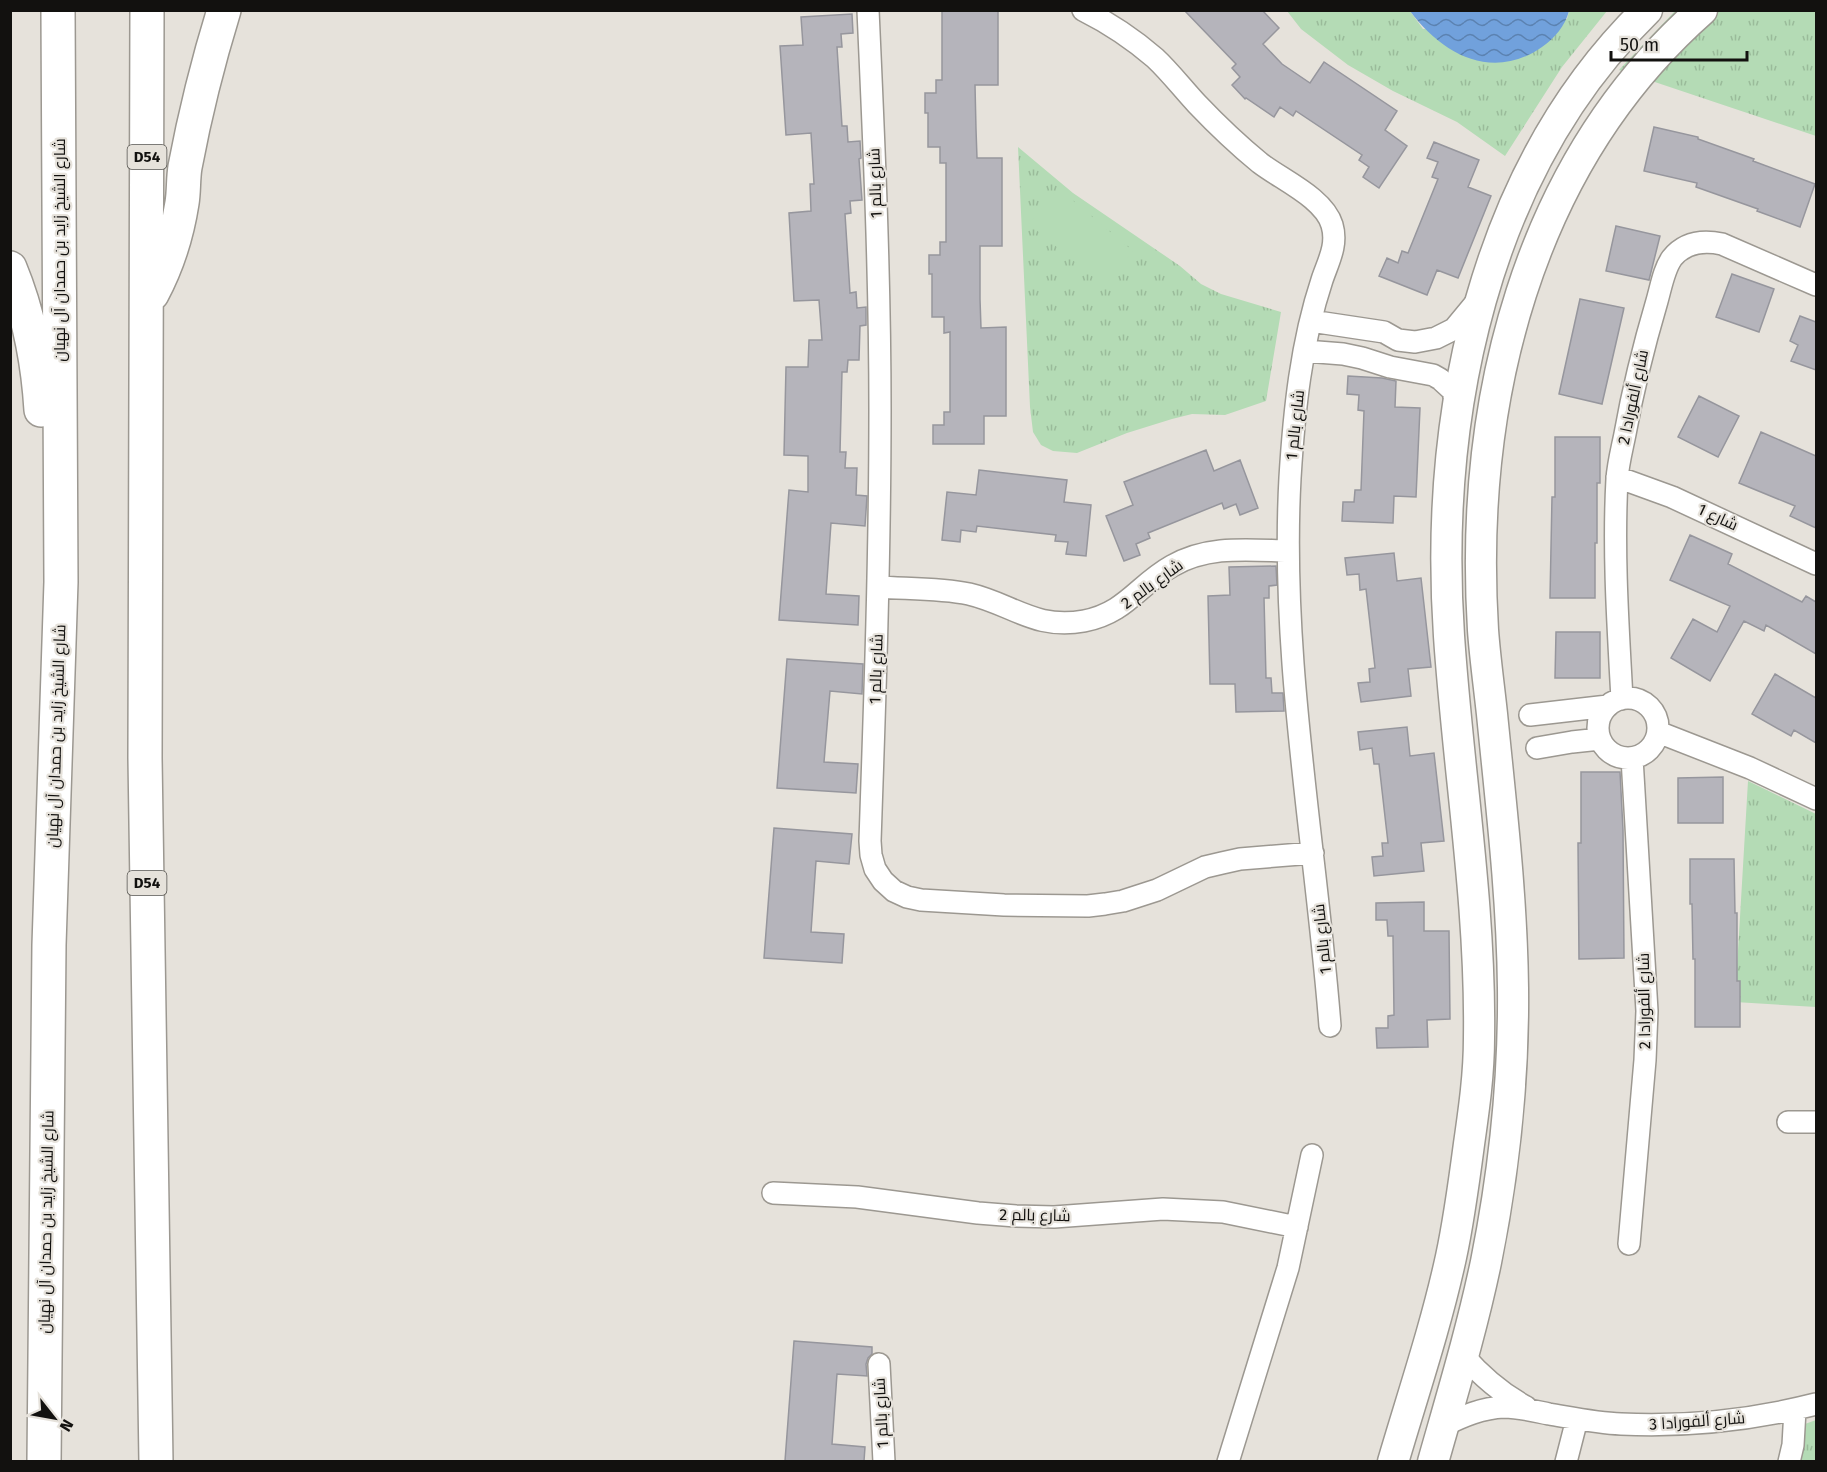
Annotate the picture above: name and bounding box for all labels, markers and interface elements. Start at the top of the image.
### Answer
scale bar [1611,24,1748,62]
text: 50 m [1620,34,1659,56]
street label: شارع الشيخ زايد بن حمدان آل نهيان [50,138,71,362]
road number: D54 [128,145,166,169]
street label: شارع بالم 1 [864,147,888,218]
street label: شارع ألفورادا 2 [1614,348,1654,446]
street label: شارع بالم 1 [1282,389,1310,461]
street label: شارع 1 [1694,499,1741,536]
street label: شارع بالم 2 [1118,555,1188,614]
street label: شارع الشيخ زايد بن حمدان آل نهيان [43,624,71,848]
street label: شارع بالم 1 [865,634,889,705]
road number: D54 [128,871,166,895]
street label: شارع بالم 1 [1309,903,1337,975]
street label: شارع ألفورادا 2 [1634,953,1656,1049]
street label: شارع الشيخ زايد بن حمدان آل نهيان [35,1110,59,1334]
street label: شارع بالم 2 [999,1205,1071,1227]
street label: شارع بالم 1 [870,1377,894,1449]
north arrow [24,1388,84,1448]
street label: شارع ألفورادا 3 [1648,1408,1746,1436]
text: N [56,1416,77,1435]

